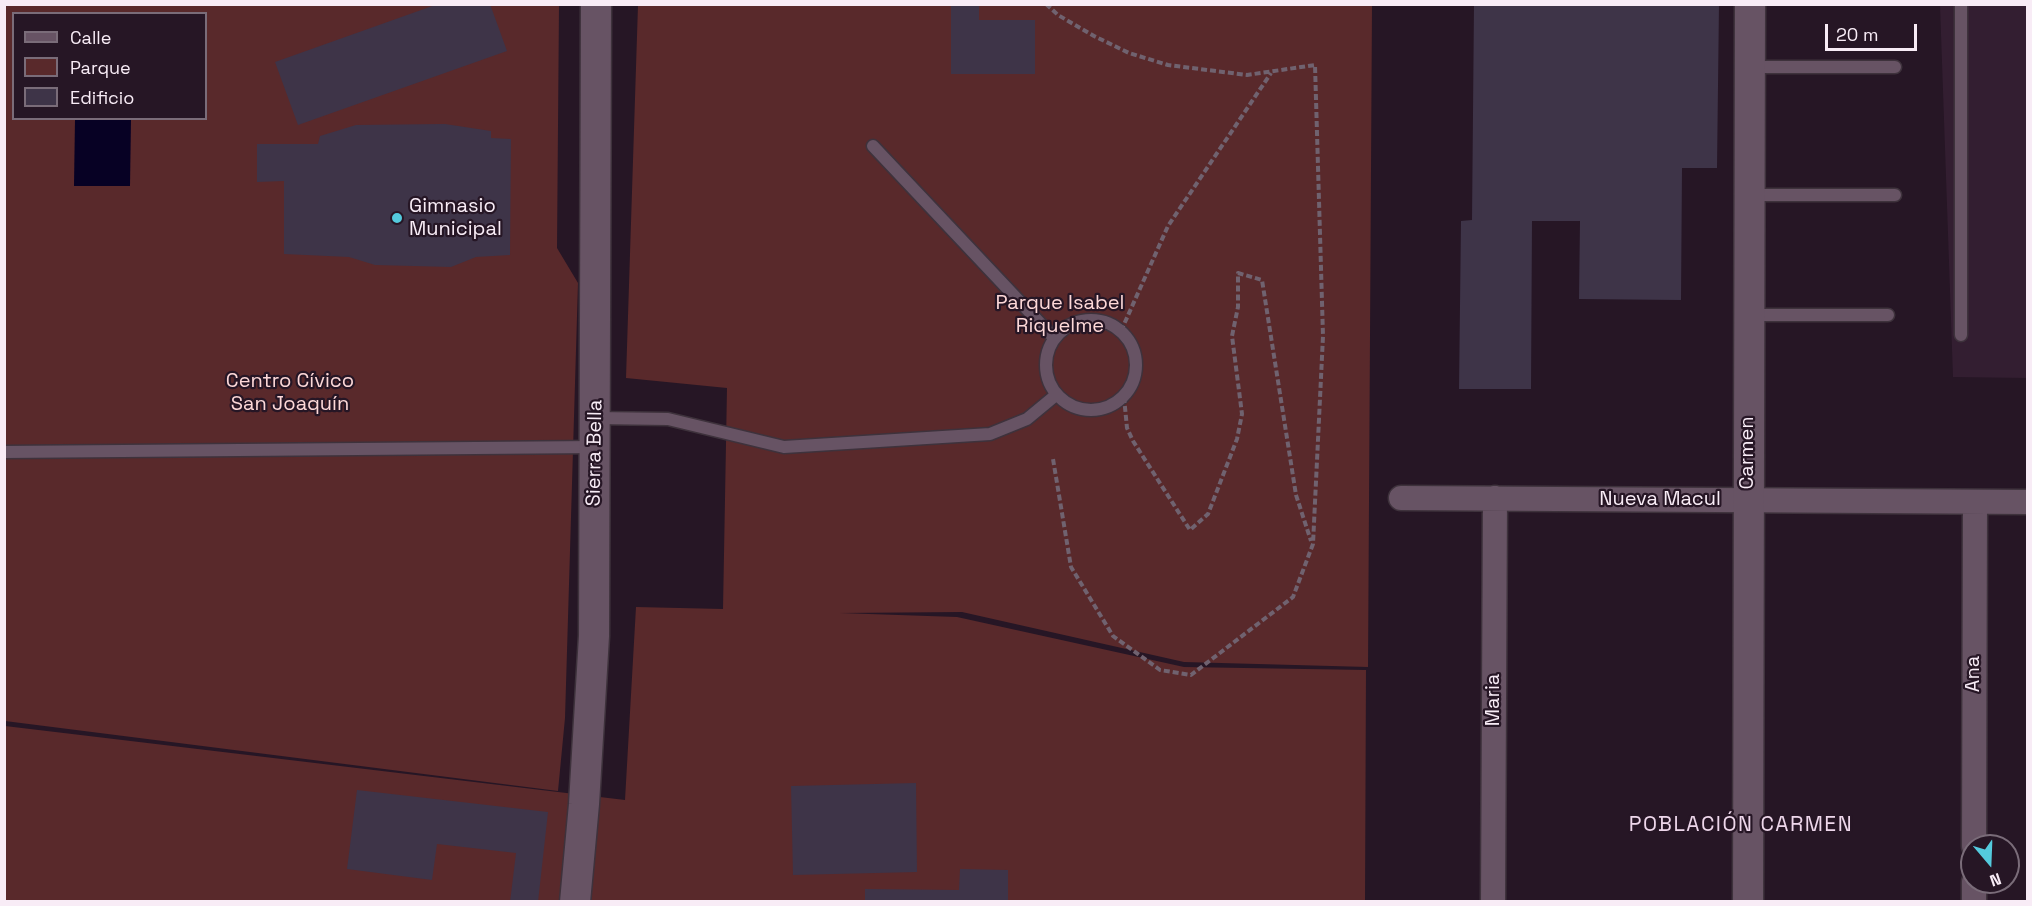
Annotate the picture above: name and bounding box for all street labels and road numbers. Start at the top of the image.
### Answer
street label: Sierra Bella [582,399,608,507]
street label: Carmen [1736,416,1760,490]
street label: Nueva Macul [1599,488,1721,512]
street label: Ana [1962,656,1986,692]
street label: Maria [1482,674,1506,726]

